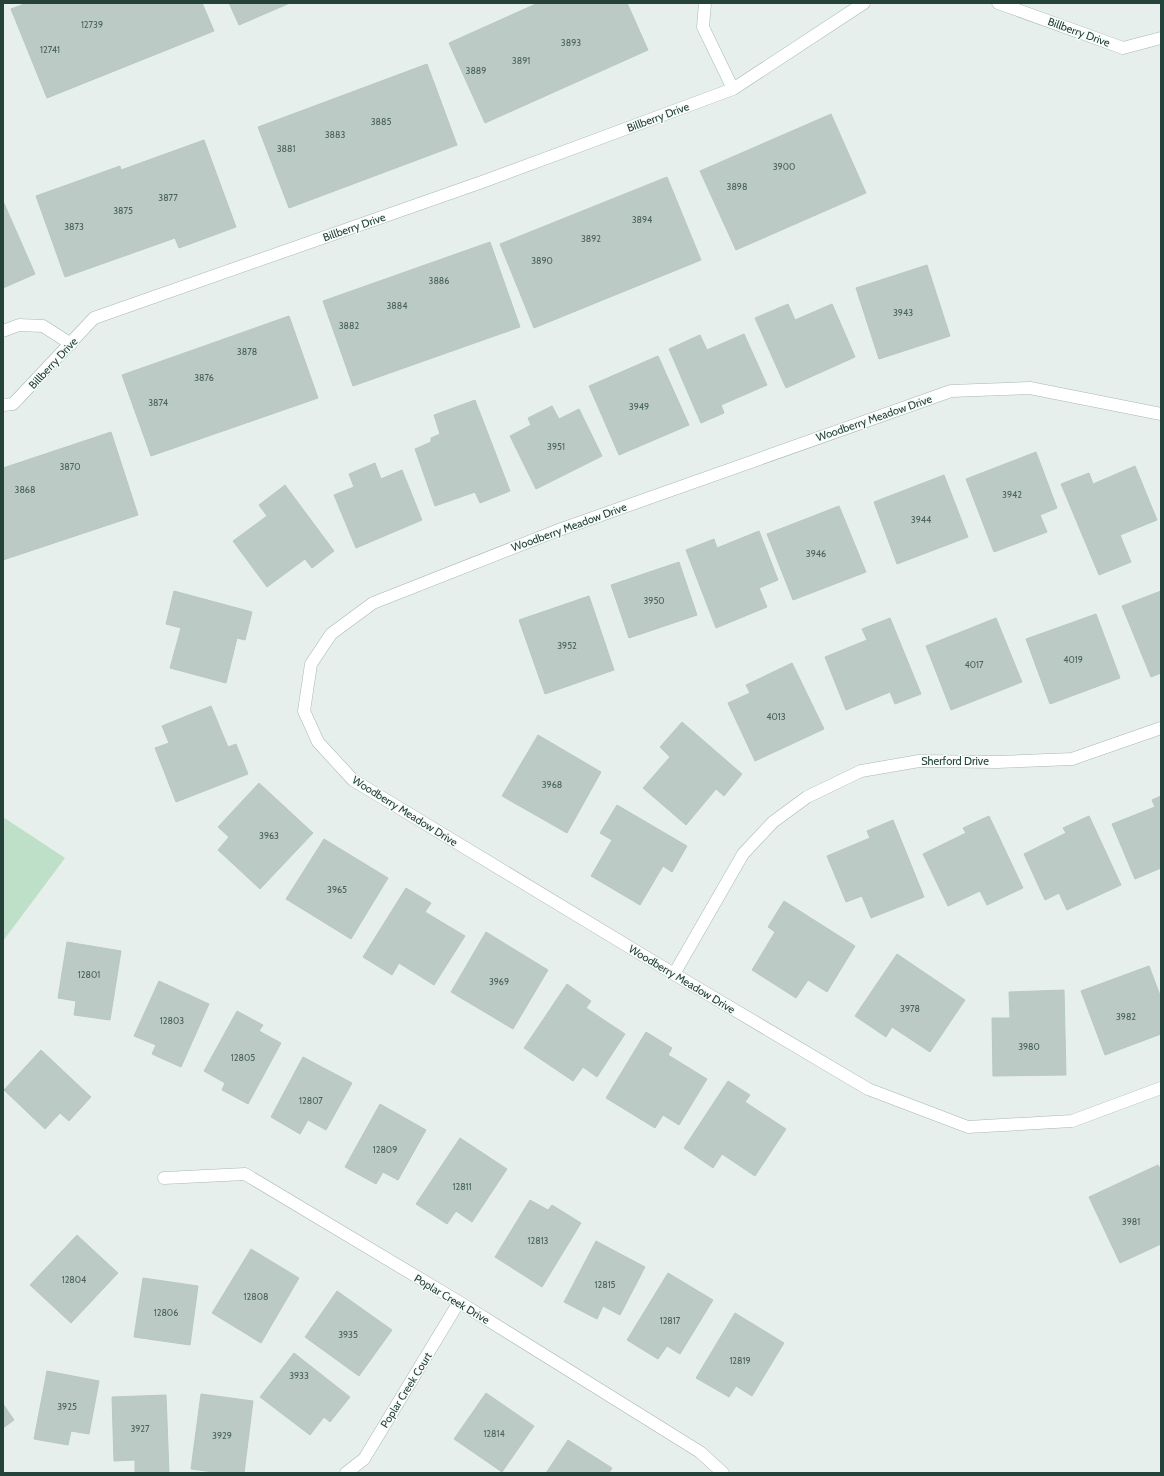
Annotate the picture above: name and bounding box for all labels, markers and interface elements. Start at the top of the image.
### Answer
street label: Billberry Drive [1046,14,1112,50]
house number: 12739 [81,19,103,30]
house number: 3893 [561,37,581,48]
house number: 12741 [40,44,60,55]
house number: 3891 [512,55,530,66]
house number: 3889 [466,65,486,76]
street label: Billberry Drive [625,99,691,135]
house number: 3885 [371,116,391,127]
house number: 3883 [325,129,345,140]
house number: 3881 [277,143,295,154]
house number: 3900 [773,161,795,172]
house number: 3898 [727,181,747,192]
house number: 3877 [158,192,178,203]
house number: 3875 [113,205,133,216]
street label: Billberry Drive [321,210,388,244]
house number: 3894 [632,214,652,225]
house number: 3873 [64,221,84,232]
house number: 3892 [581,233,601,244]
house number: 3890 [531,255,553,266]
house number: 3886 [429,275,449,286]
house number: 3884 [387,300,407,311]
house number: 3943 [893,307,913,318]
house number: 3882 [339,320,360,331]
street label: Billberry Drive [26,334,81,392]
house number: 3878 [237,346,257,357]
house number: 3876 [194,372,214,383]
street label: Woodberry Meadow Drive [814,391,934,444]
house number: 3874 [148,397,168,408]
house number: 3949 [629,401,649,412]
house number: 3951 [547,441,565,452]
house number: 3870 [59,461,81,472]
house number: 3868 [15,484,35,495]
house number: 3942 [1002,489,1022,500]
street label: Woodberry Meadow Drive [509,499,629,554]
house number: 3944 [911,514,931,525]
house number: 3946 [806,548,826,559]
house number: 3950 [643,595,665,606]
house number: 3952 [557,640,577,651]
house number: 4019 [1063,654,1083,665]
house number: 4017 [965,659,984,670]
house number: 4013 [766,711,786,722]
street label: Sherford Drive [921,754,989,768]
street label: Woodberry Meadow Drive [350,773,461,849]
house number: 3968 [542,779,562,790]
house number: 3963 [259,830,279,841]
house number: 3965 [327,884,347,895]
street label: Woodberry Meadow Drive [626,942,738,1017]
house number: 12801 [78,969,100,980]
house number: 3969 [489,976,509,987]
house number: 3978 [900,1003,920,1014]
house number: 3982 [1116,1011,1136,1022]
house number: 12803 [160,1015,184,1026]
house number: 3980 [1018,1041,1040,1052]
house number: 12805 [231,1052,255,1063]
house number: 12807 [299,1095,323,1106]
house number: 12809 [373,1144,397,1155]
house number: 12811 [453,1181,472,1192]
house number: 3981 [1122,1216,1140,1227]
house number: 12813 [528,1235,549,1246]
street label: Poplar Creek Drive [412,1271,493,1327]
house number: 12804 [62,1274,86,1285]
house number: 12815 [595,1279,616,1290]
house number: 12808 [244,1291,268,1302]
house number: 12806 [154,1307,178,1318]
house number: 12817 [660,1315,681,1326]
house number: 3935 [338,1329,358,1340]
street label: Poplar Creek Court [377,1349,435,1430]
house number: 12819 [729,1355,751,1366]
house number: 3933 [289,1370,309,1381]
house number: 3925 [57,1401,77,1412]
house number: 3927 [130,1423,150,1434]
house number: 12814 [483,1428,505,1439]
house number: 3929 [212,1430,232,1441]

